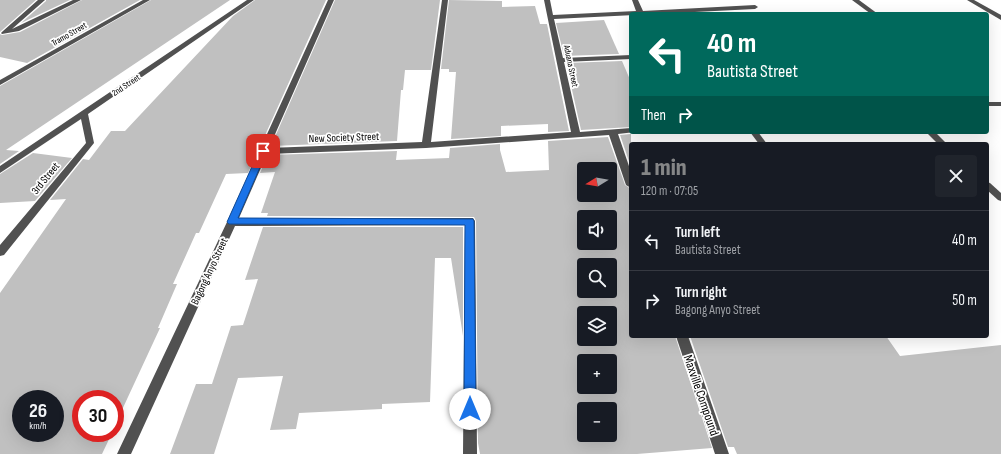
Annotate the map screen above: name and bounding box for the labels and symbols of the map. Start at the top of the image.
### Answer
street label: Tramo Street [50,20,89,49]
street label: Aduana Street [561,43,580,88]
street label: 2nd Street [110,72,143,99]
street label: New Society Street [309,130,380,145]
pin [246,134,280,168]
street label: 3rd Street [29,159,63,197]
north arrow [577,162,617,202]
street label: Bagong Anyo Street [188,235,231,307]
street label: Maxville Compound [680,353,722,438]
position arrow [449,388,491,430]
speed limit sign: 30 [72,390,124,442]

